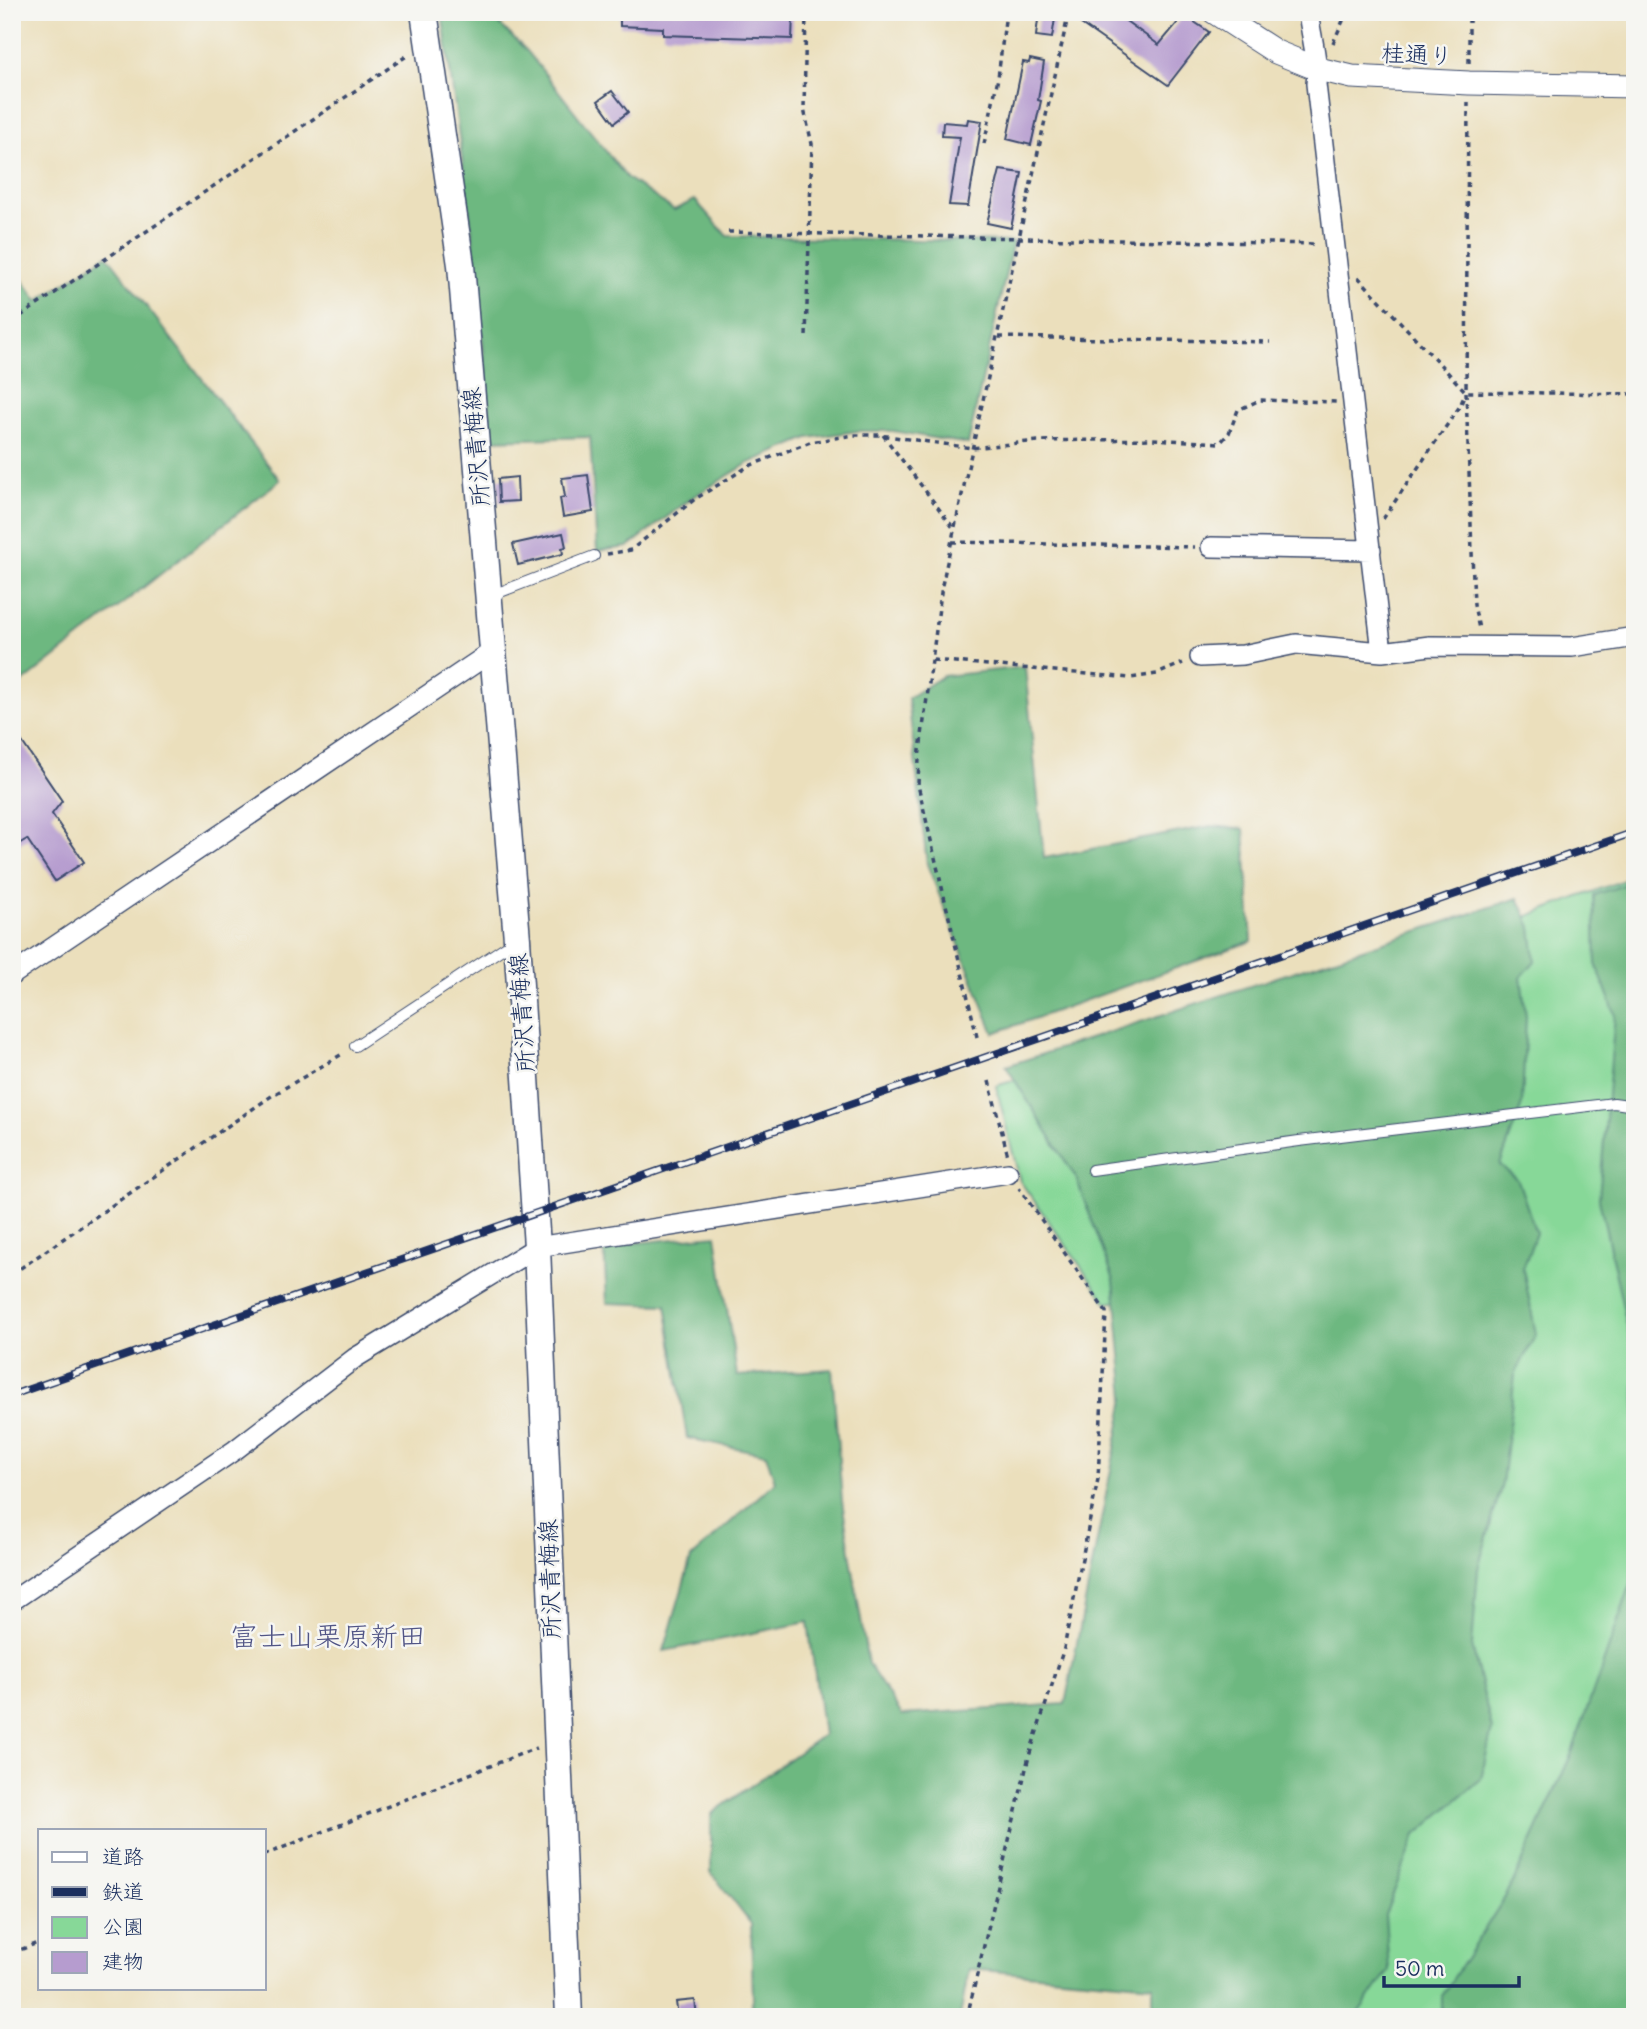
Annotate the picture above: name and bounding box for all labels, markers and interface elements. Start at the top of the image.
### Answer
street label: 桂通り [1380,37,1454,71]
street label: 所沢青梅線 [455,386,495,508]
street label: 所沢青梅線 [502,952,540,1074]
street label: 所沢青梅線 [532,1519,566,1640]
district label: 富士山栗原新田 [230,1618,426,1654]
legend [38,1829,266,1990]
text: 道路 [102,1843,144,1870]
text: 鉄道 [102,1878,144,1905]
text: 公園 [102,1913,144,1940]
scale bar [1384,1945,1519,1989]
text: 建物 [102,1948,144,1975]
text: 50 m [1395,1955,1444,1982]

